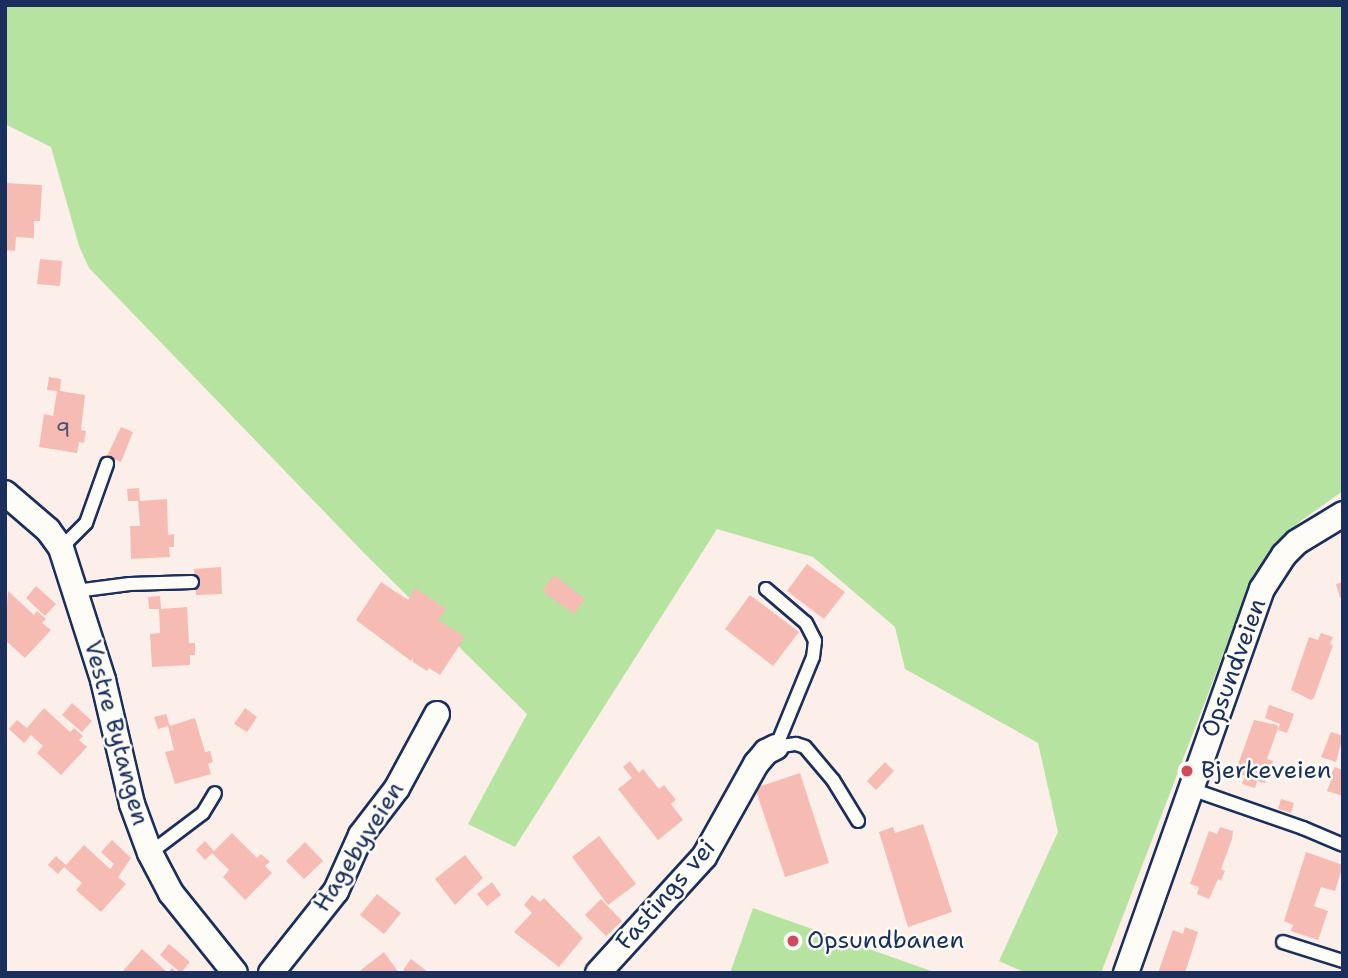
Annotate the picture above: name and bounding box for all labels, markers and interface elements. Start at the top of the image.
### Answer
house number: 9 [56,417,70,443]
street label: Opsundveien [1196,595,1272,741]
street label: Vestre Bytangen [77,637,155,829]
place label: Bjerkeveien [1201,757,1332,785]
marker: Bjerkeveien [1179,763,1195,779]
street label: Hagebyveien [308,777,410,917]
street label: Fastings vei [610,834,722,956]
place label: Opsundbanen [807,927,964,955]
marker: Opsundbanen [785,933,801,949]

